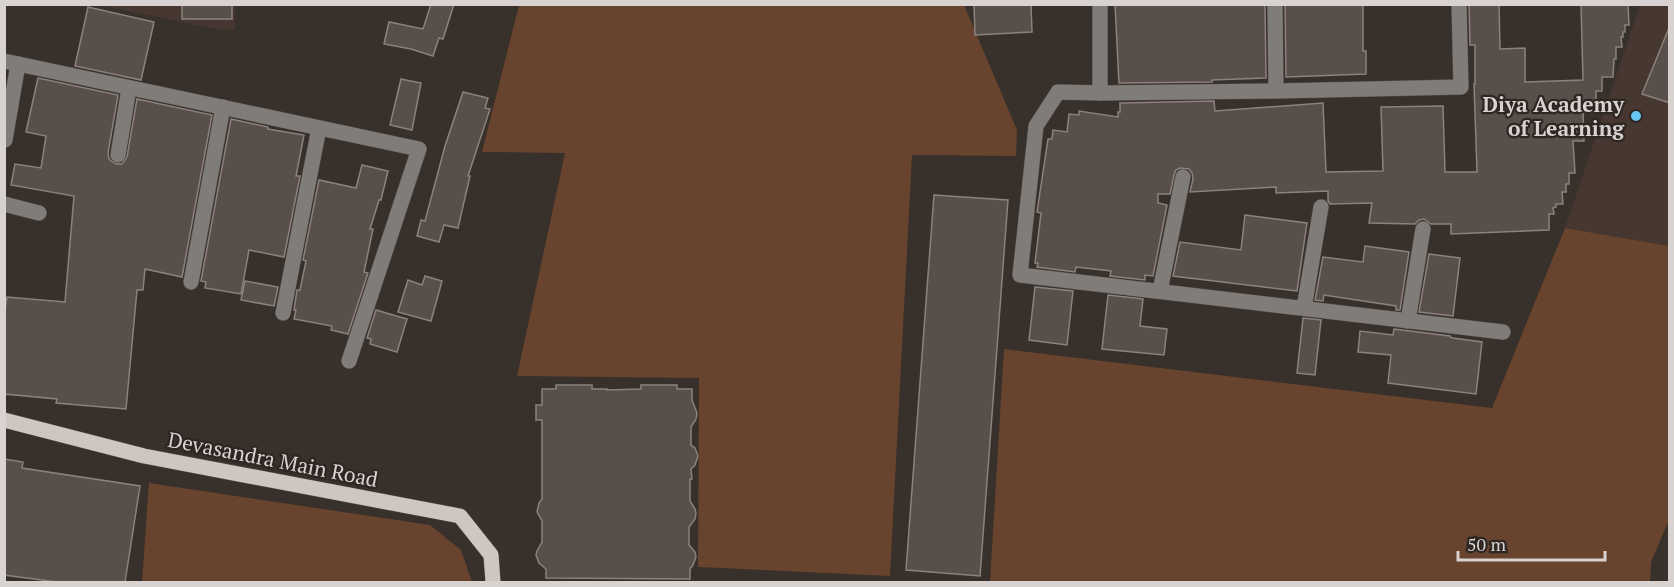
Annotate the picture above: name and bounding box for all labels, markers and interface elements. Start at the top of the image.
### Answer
place label: Diya Academy of Learning [1483,90,1625,142]
marker: Diya Academy of Learning [1629,109,1643,123]
street label: Devasandra Main Road [166,425,381,493]
scale bar [1458,524,1605,562]
text: 50 m [1467,532,1507,556]

